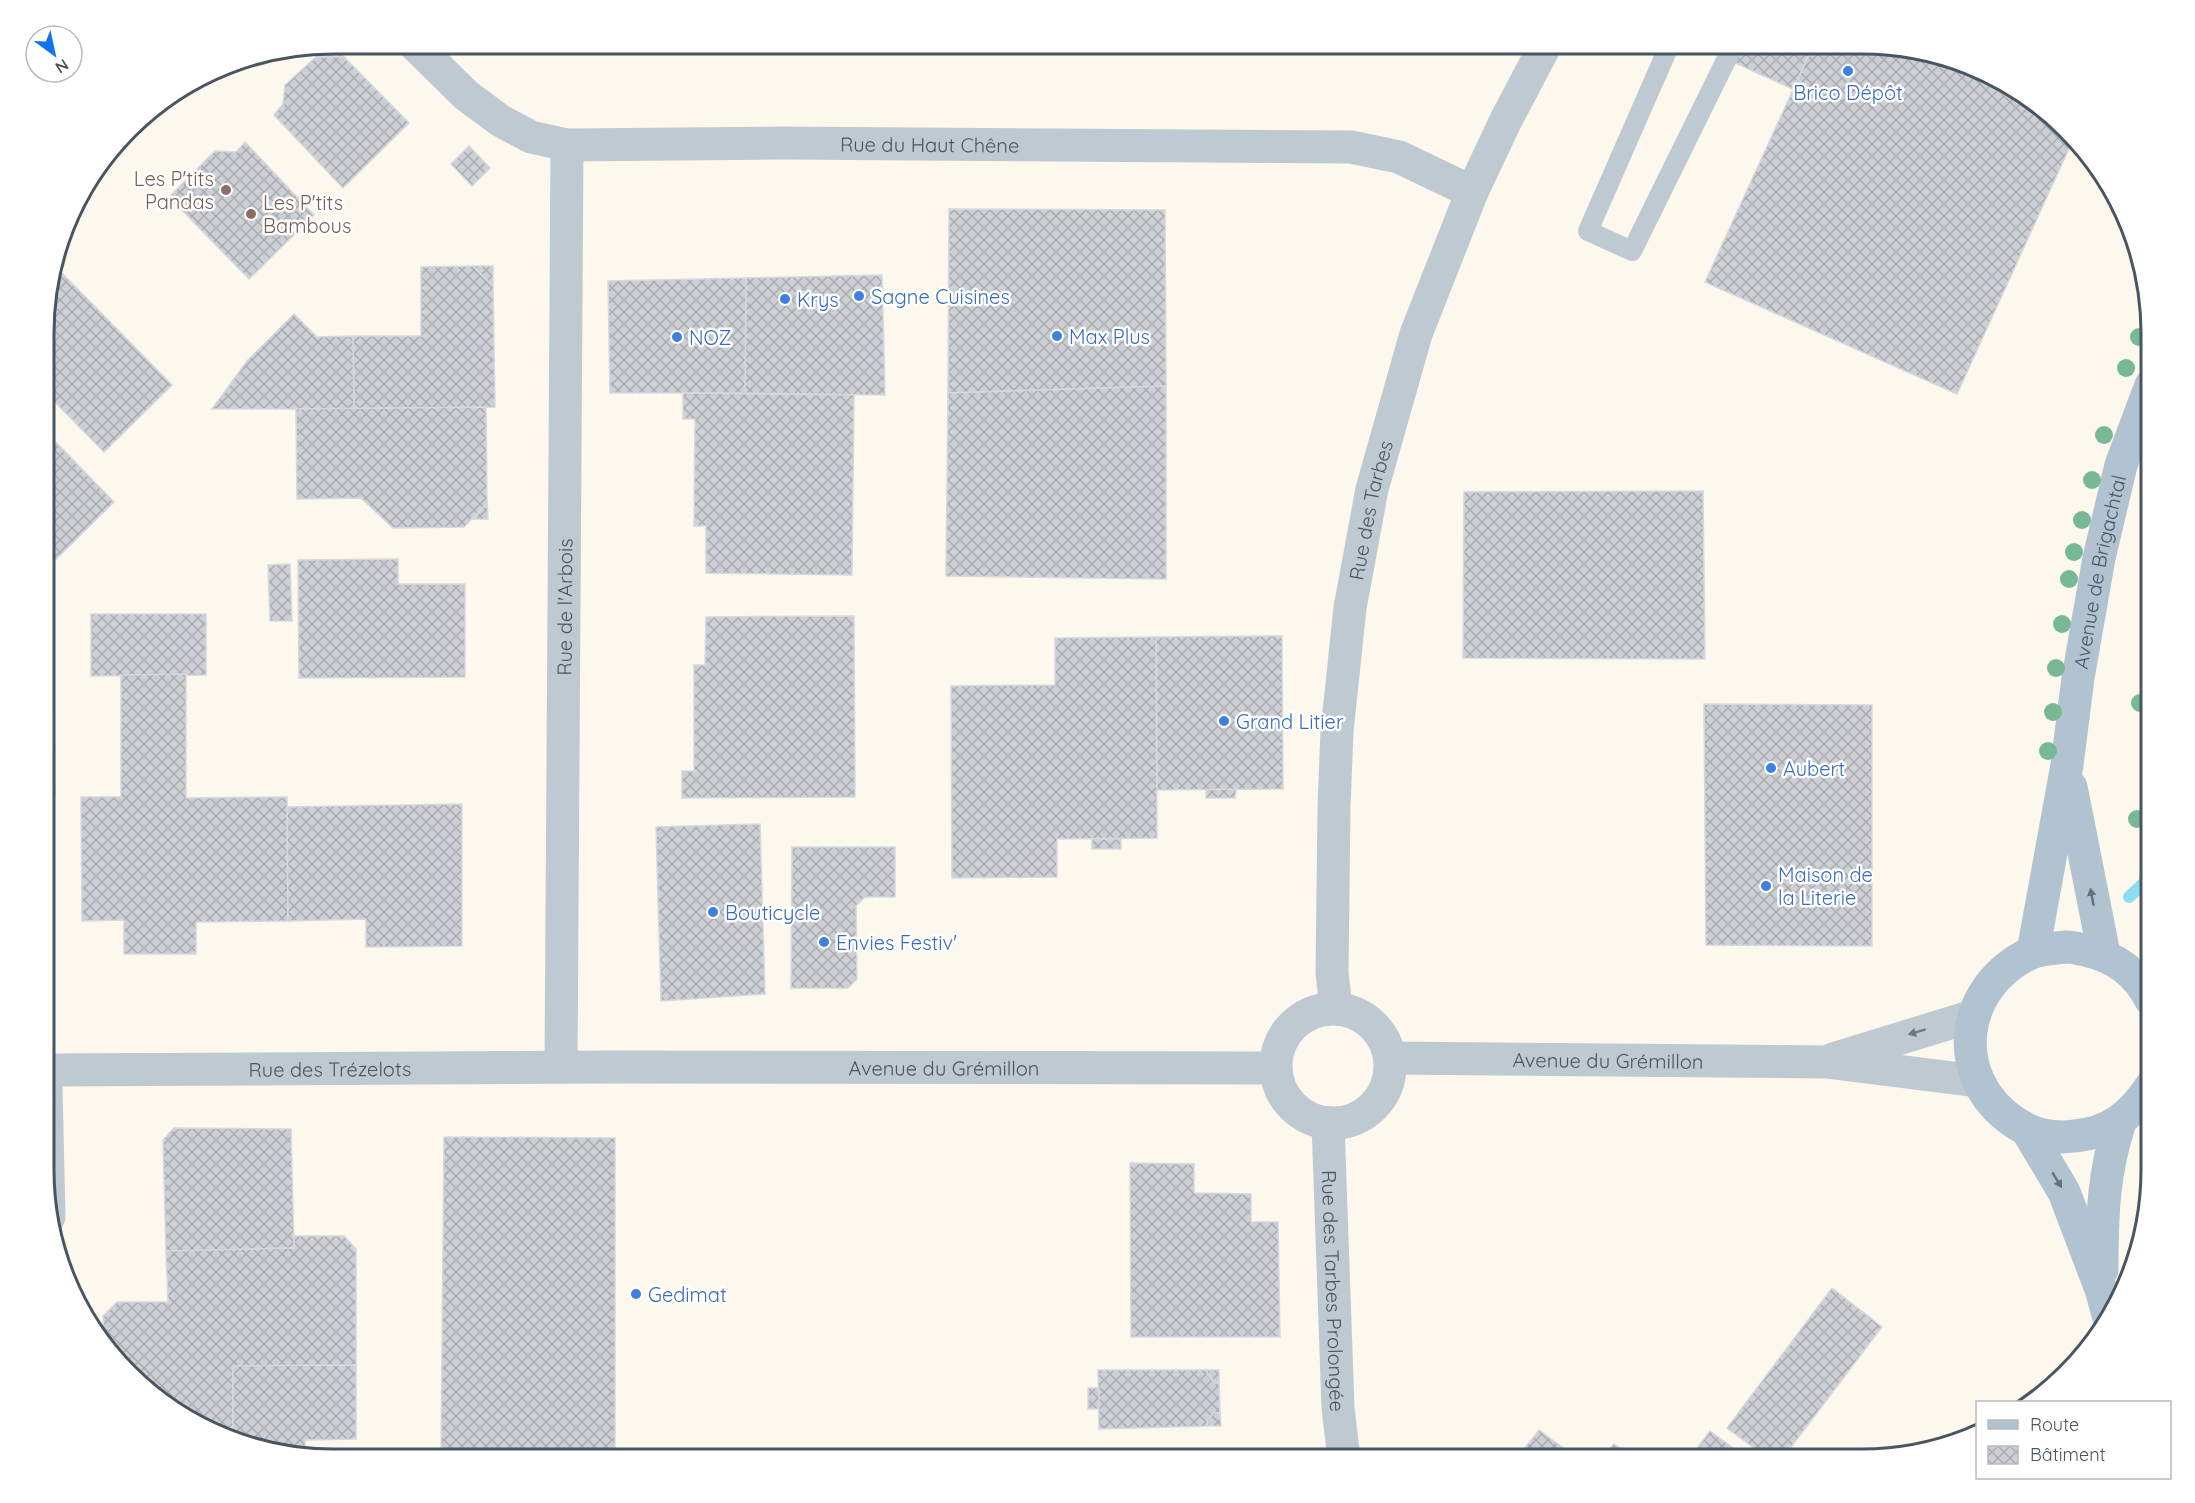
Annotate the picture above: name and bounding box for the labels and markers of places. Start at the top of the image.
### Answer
marker: Brico Dépôt [1841,64,1855,78]
place label: Brico Dépôt [1793,80,1903,105]
place label: Les P'tits Pandas [134,166,214,214]
marker: Les P'tits Pandas [219,183,233,197]
place label: Les P'tits Bambous [263,190,351,238]
marker: Les P'tits Bambous [244,207,258,221]
place label: Sagne Cuisines [871,284,1010,309]
place label: Krys [797,287,839,312]
marker: Sagne Cuisines [852,289,866,303]
marker: Krys [778,292,792,306]
place label: Max Plus [1069,324,1150,349]
place label: NOZ [689,325,731,350]
marker: Max Plus [1050,329,1064,343]
marker: NOZ [670,330,684,344]
place label: Grand Litier [1236,709,1344,734]
marker: Grand Litier [1217,714,1231,728]
place label: Aubert [1783,756,1845,781]
marker: Aubert [1764,761,1778,775]
place label: Maison de la Literie [1778,862,1873,910]
marker: Maison de la Literie [1759,879,1773,893]
place label: Bouticycle [725,900,820,925]
marker: Bouticycle [706,905,720,919]
place label: Envies Festiv' [836,930,957,955]
marker: Envies Festiv' [817,935,831,949]
place label: Gedimat [648,1282,727,1307]
marker: Gedimat [629,1287,643,1301]

